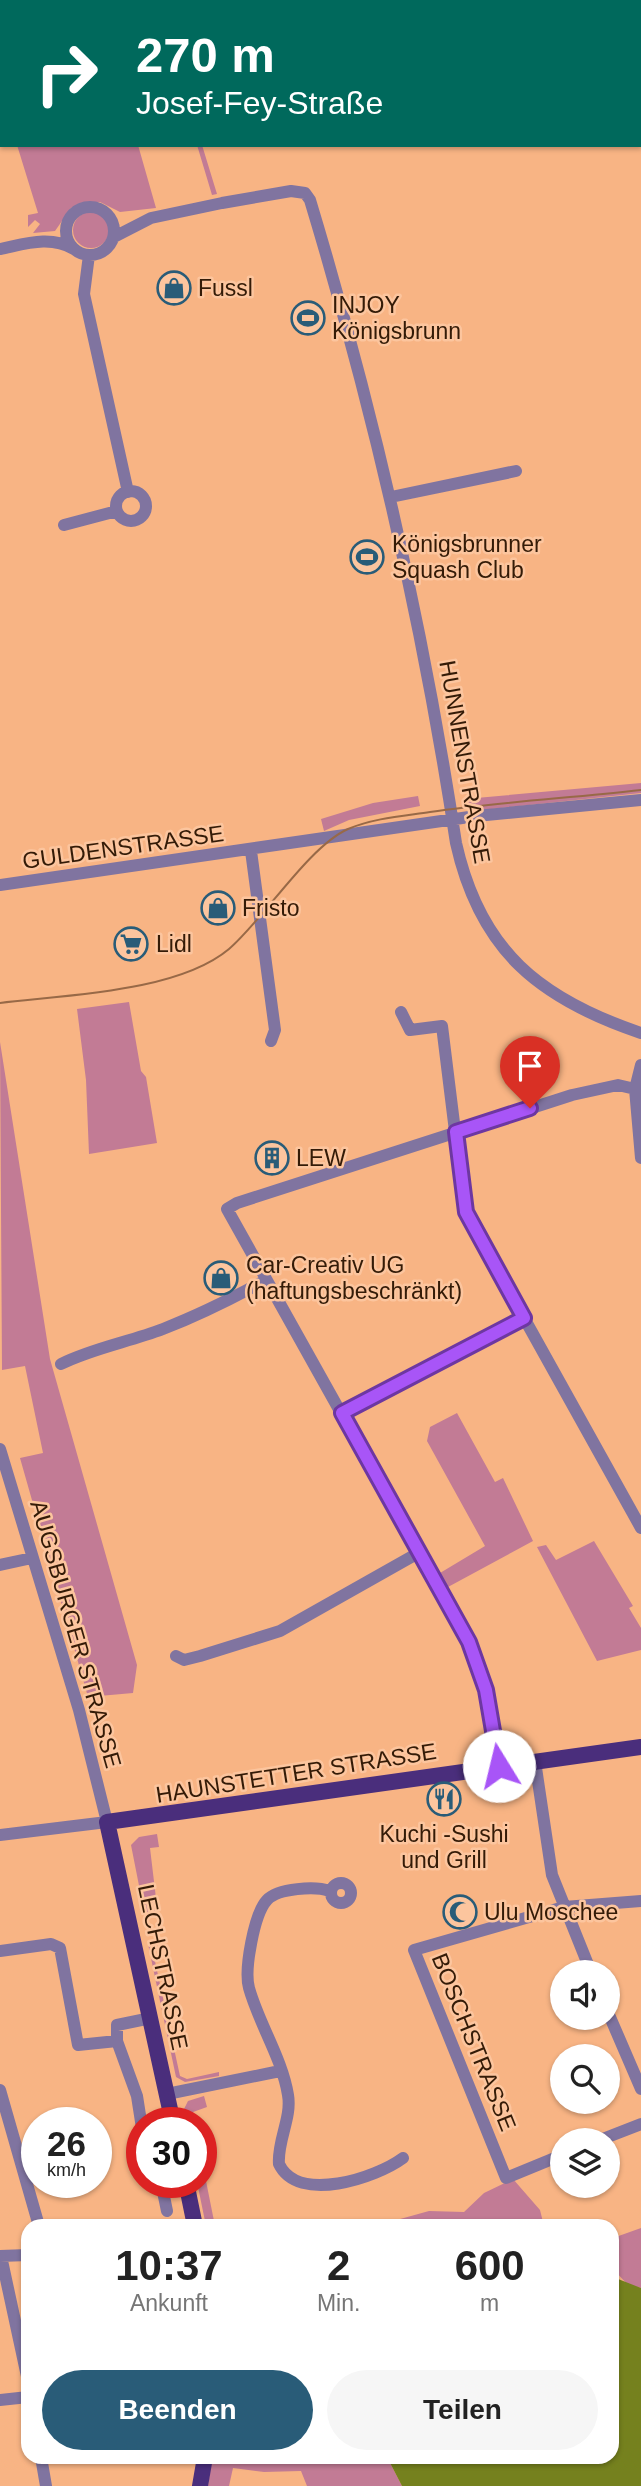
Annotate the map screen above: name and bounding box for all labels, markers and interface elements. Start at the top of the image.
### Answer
icon: right [21,28,112,119]
text: 270 m [136,28,275,82]
text: Josef-Fey-Straße [136,85,383,121]
shop icon: Fussl [155,269,193,307]
place label: Fussl [198,275,253,301]
place label: INJOY Königsbrunn [332,292,461,344]
sports icon: INJOY Königsbrunn [289,299,327,337]
place label: Königsbrunner Squash Club [392,531,542,583]
sports icon: Königsbrunner Squash Club [348,538,386,576]
street label: HUNNENSTRASSE [434,658,496,866]
street label: GULDENSTRASSE [21,820,225,874]
shop icon: Fristo [199,889,237,927]
place label: Fristo [242,895,300,921]
supermarket icon: Lidl [112,925,150,963]
place label: Lidl [156,931,192,957]
pin [500,1036,560,1108]
icon: arrive [511,1047,549,1085]
building icon: LEW [253,1139,291,1177]
place label: LEW [296,1145,346,1171]
place label: Car-Creativ UG (haftungsbeschränkt) [246,1252,462,1304]
shop icon: Car-Creativ UG (haftungsbeschränkt) [202,1259,240,1297]
street label: AUGSBURGER STRASSE [25,1497,127,1771]
position arrow [462,1729,536,1803]
street label: HAUNSTETTER STRASSE [154,1738,438,1808]
restaurant icon: Kuchi -Sushi und Grill [425,1780,463,1818]
place label: Kuchi -Sushi und Grill [379,1821,509,1873]
street label: LECHSTRASSE [133,1882,193,2052]
mosque icon: Ulu Moschee [441,1893,479,1931]
place label: Ulu Moschee [484,1899,618,1925]
street label: BOSCHSTRASSE [427,1949,521,2135]
map controls [550,1960,620,2198]
button: sound [550,1960,620,2030]
button: search [550,2044,620,2114]
speed limit sign: 30 [126,2107,217,2198]
text: 26 [47,2124,86,2163]
button: layers [550,2128,620,2198]
text: km/h [47,2160,86,2180]
text: 10:37 [115,2242,223,2289]
text: 2 [327,2242,350,2289]
text: 600 [455,2242,525,2289]
text: Ankunft [130,2290,208,2316]
text: Min. [317,2290,360,2316]
text: m [480,2290,499,2316]
button: Beenden [42,2370,313,2450]
button: Teilen [327,2370,598,2450]

